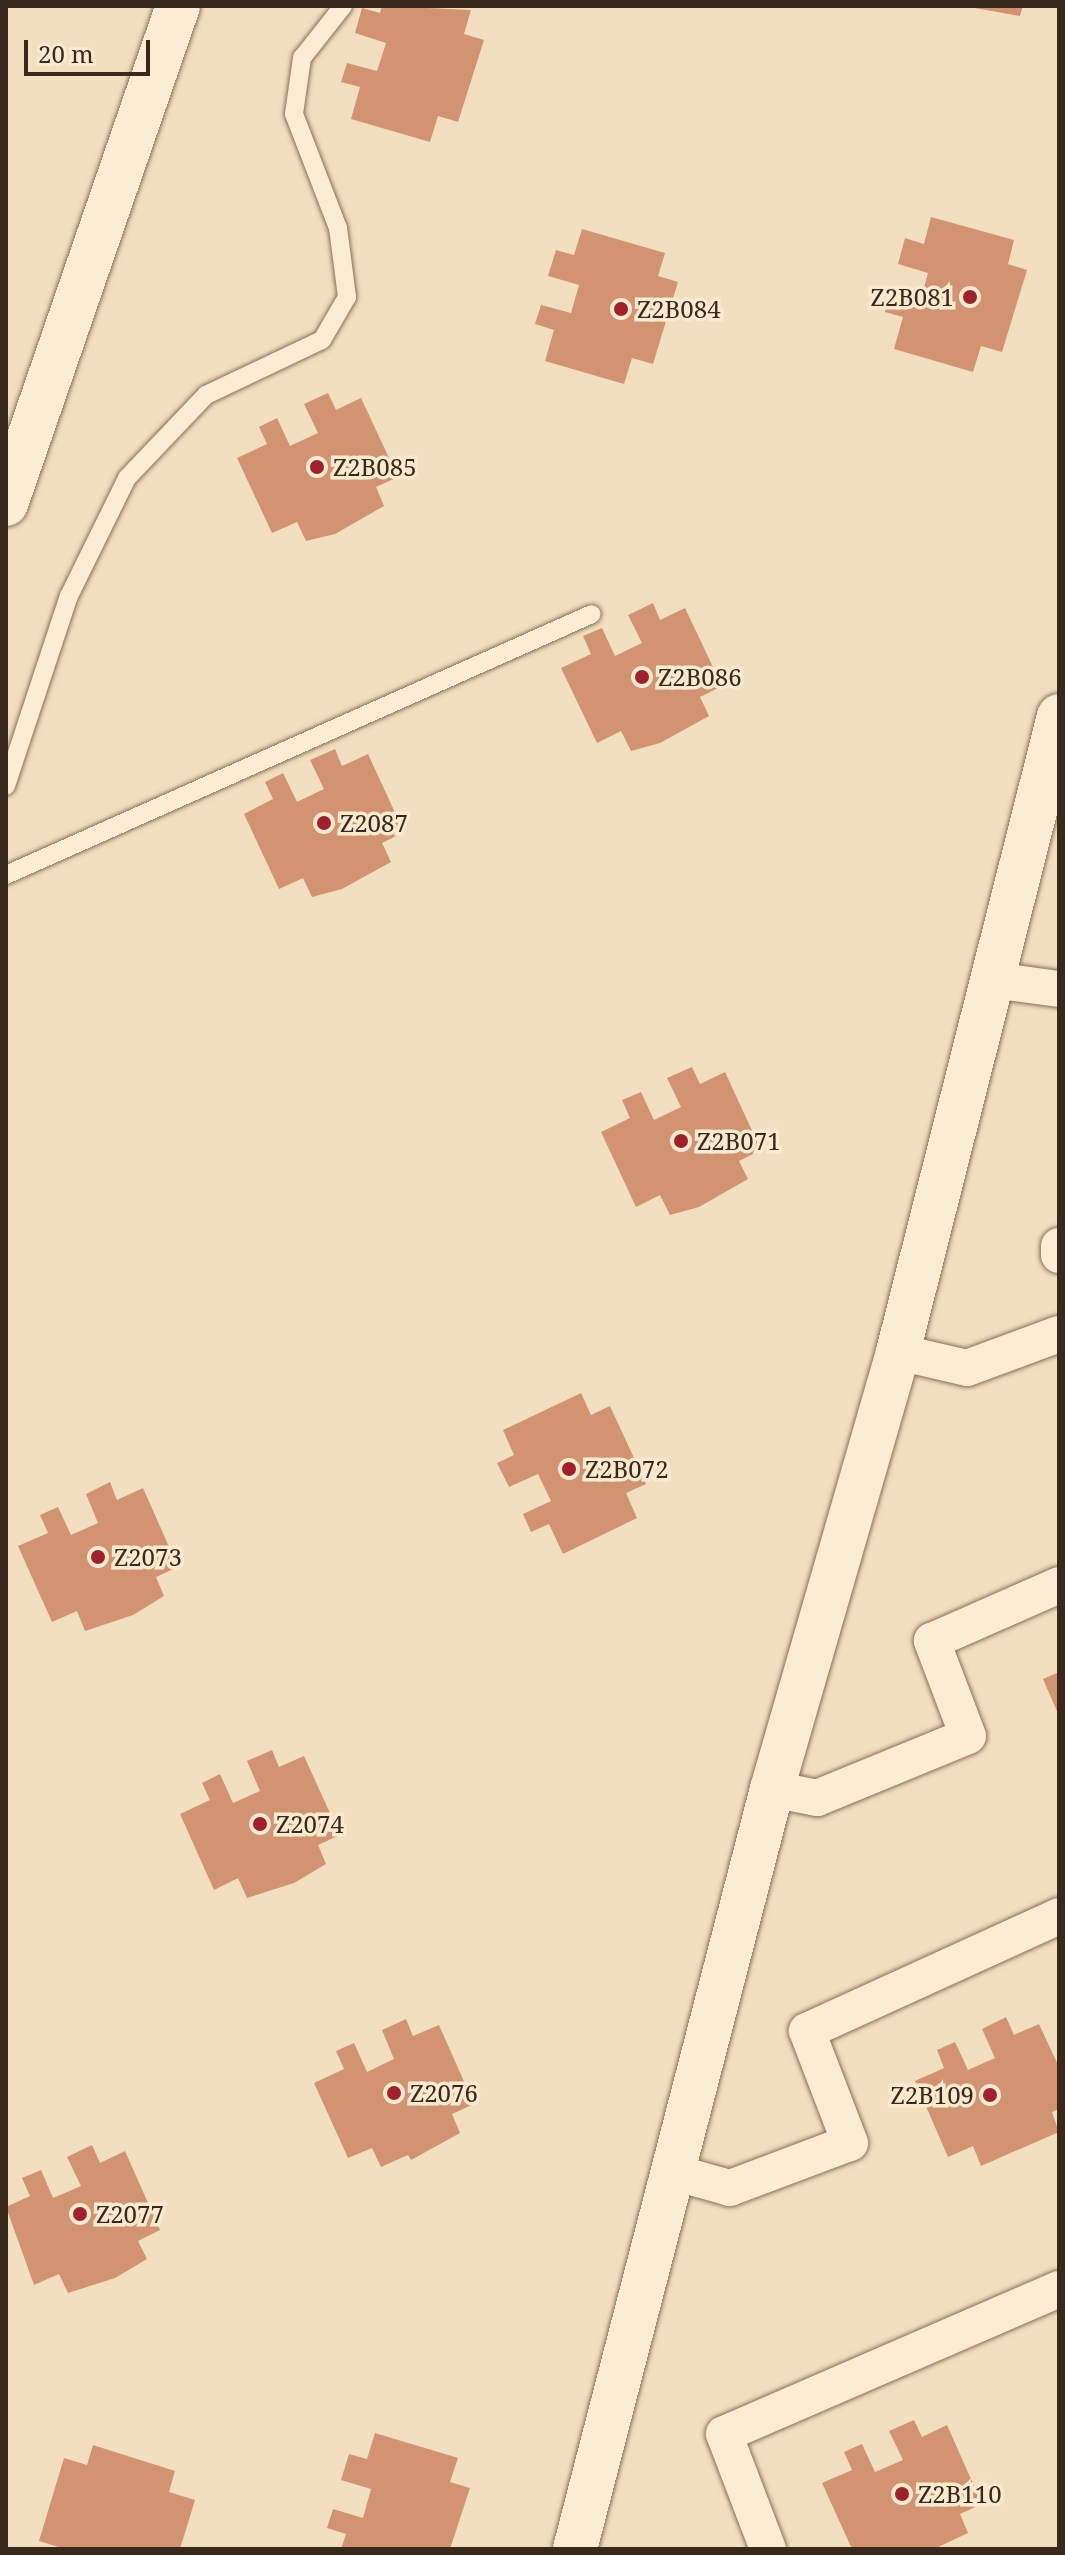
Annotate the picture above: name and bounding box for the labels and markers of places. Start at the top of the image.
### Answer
place label: Z2B081 [870,283,954,311]
marker: Z2B081 [961,288,979,306]
place label: Z2B084 [637,295,721,323]
marker: Z2B084 [612,300,630,318]
place label: Z2B085 [333,453,417,481]
marker: Z2B085 [308,458,326,476]
place label: Z2B086 [658,663,742,691]
marker: Z2B086 [633,668,651,686]
place label: Z2087 [340,809,408,837]
marker: Z2087 [315,814,333,832]
place label: Z2B071 [697,1127,781,1155]
marker: Z2B071 [672,1132,690,1150]
place label: Z2B072 [585,1455,669,1483]
marker: Z2B072 [560,1460,578,1478]
place label: Z2073 [114,1543,182,1571]
marker: Z2073 [89,1548,107,1566]
place label: Z2074 [276,1810,344,1838]
marker: Z2074 [251,1815,269,1833]
place label: Z2076 [410,2079,478,2107]
place label: Z2B109 [890,2081,974,2109]
marker: Z2076 [385,2084,403,2102]
marker: Z2B109 [981,2086,999,2104]
place label: Z2077 [96,2200,164,2228]
marker: Z2077 [71,2205,89,2223]
place label: Z2B110 [918,2480,1002,2508]
marker: Z2B110 [893,2485,911,2503]

